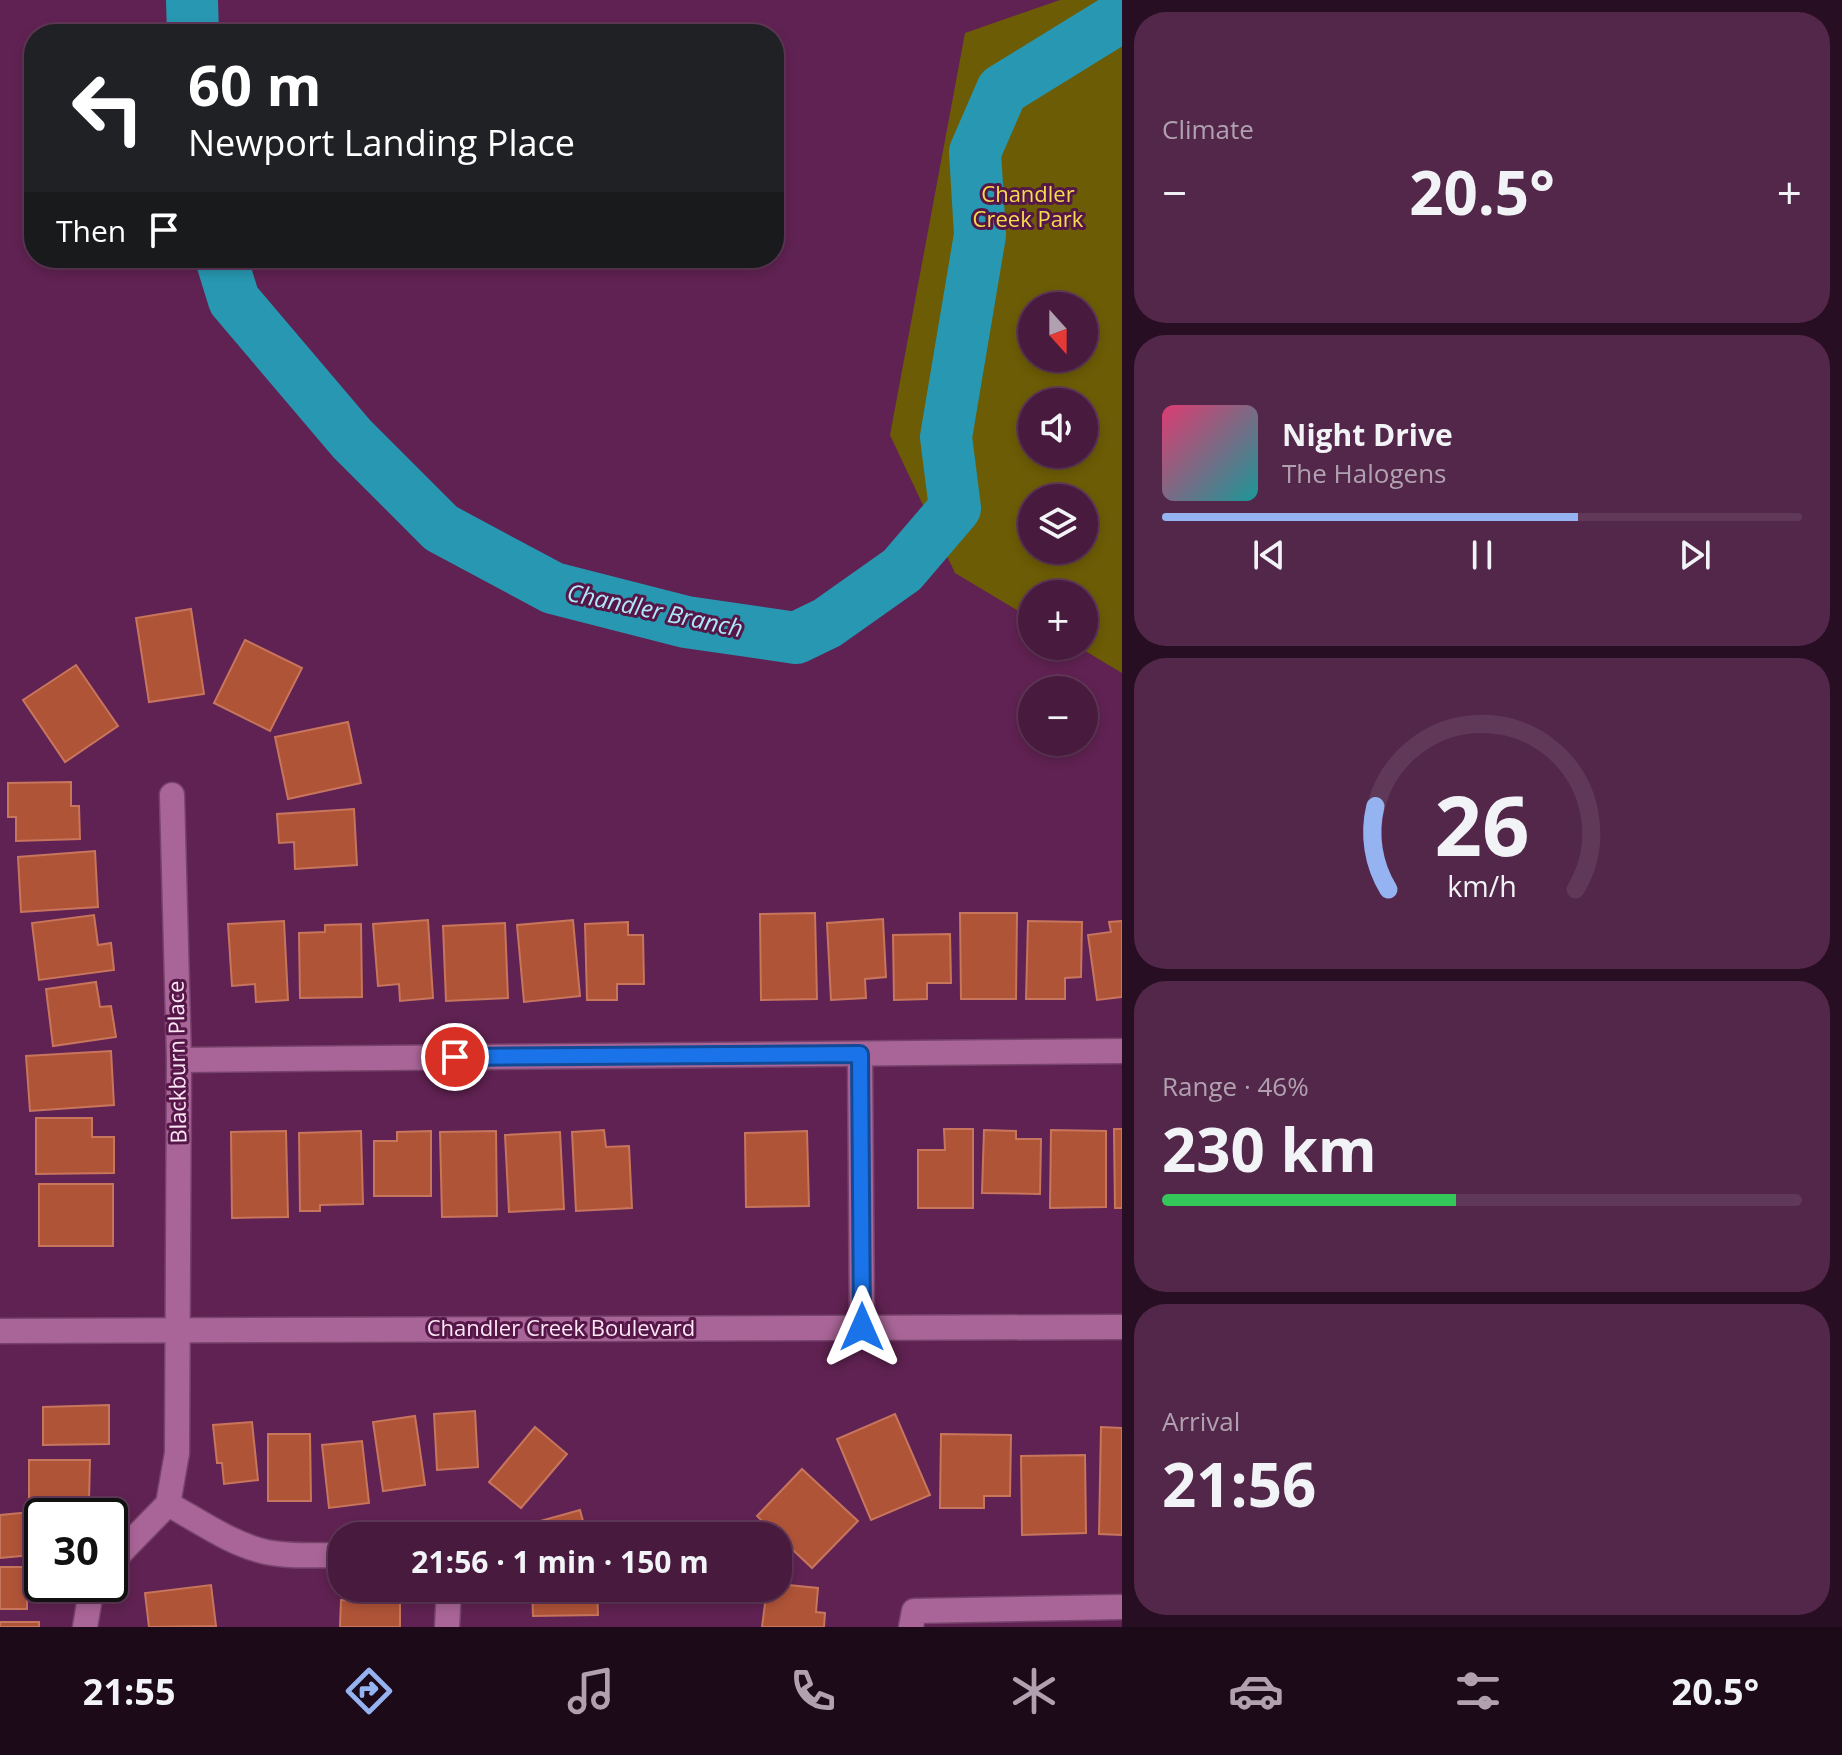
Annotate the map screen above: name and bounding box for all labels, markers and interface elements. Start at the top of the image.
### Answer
text: 60 m [188,46,322,122]
icon: left [56,56,160,160]
text: Climate [1162,111,1254,147]
text: Newport Landing Place [188,118,575,167]
text: 20.5° [1409,151,1555,233]
text: − [1162,162,1187,222]
text: + [1777,162,1802,222]
park label: Chandler Creek Park [973,178,1084,233]
icon: arrive [142,208,186,252]
text: Then [56,210,126,251]
north arrow [1018,292,1098,372]
map controls [1018,292,1098,756]
button: sound [1018,388,1098,468]
text: Night Drive [1282,414,1453,455]
text: The Halogens [1282,455,1447,491]
button: layers [1018,484,1098,564]
icon: previous [1247,533,1291,577]
icon: pause [1460,533,1504,577]
icon: next [1673,533,1717,577]
water label: Chandler Branch [564,575,746,644]
button: + [1018,580,1098,660]
button: − [1018,676,1098,756]
text: 26 [1434,766,1530,879]
text: km/h [1447,866,1517,905]
street label: Blackburn Place [160,980,192,1144]
pin [421,1023,489,1091]
icon: arrive [433,1035,477,1079]
text: Range · 46% [1162,1068,1309,1104]
text: 230 km [1162,1108,1377,1190]
position arrow [820,1285,904,1369]
street label: Chandler Creek Boulevard [427,1312,695,1342]
text: Arrival [1162,1403,1240,1439]
text: 21:56 [1162,1443,1316,1525]
speed limit sign: 30 [24,1498,128,1602]
text: 21:56 · 1 min · 150 m [411,1541,709,1582]
icon: directions [341,1663,397,1719]
icon: music [563,1663,619,1719]
icon: phone [785,1663,841,1719]
icon: climate [1006,1663,1062,1719]
icon: car [1228,1663,1284,1719]
icon: filters [1450,1663,1506,1719]
text: 21:55 [83,1667,175,1716]
text: 20.5° [1672,1667,1759,1716]

